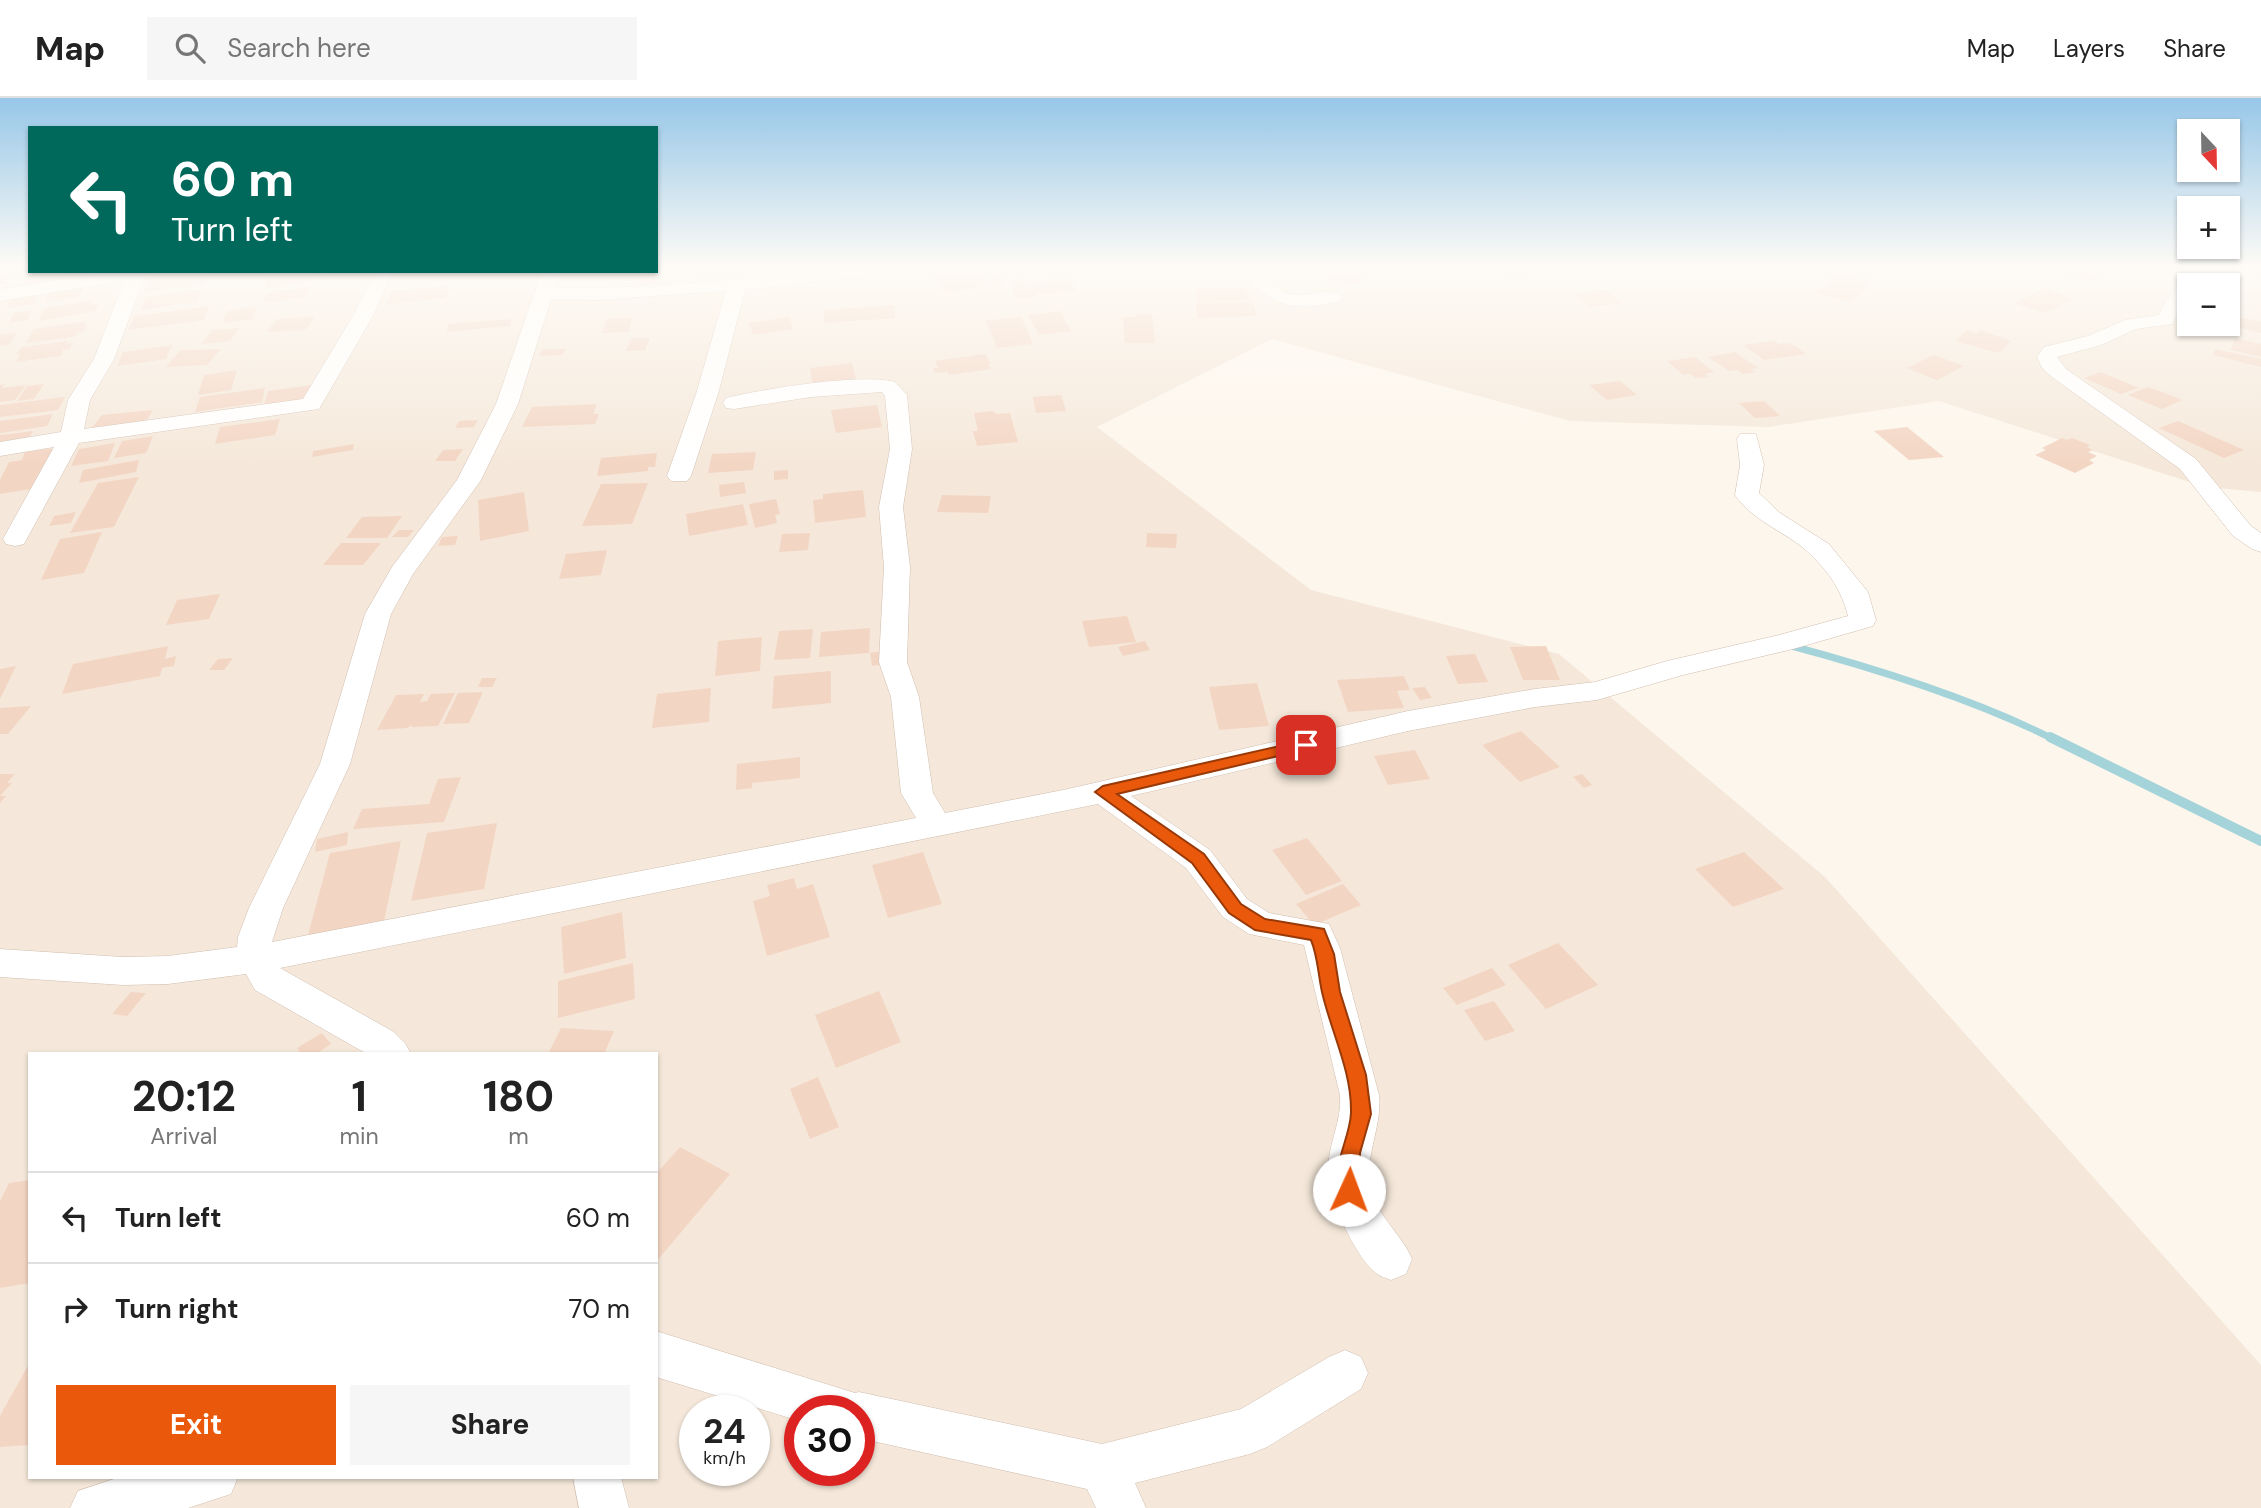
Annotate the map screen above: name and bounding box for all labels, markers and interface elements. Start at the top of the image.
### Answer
search box [147,17,637,80]
text: Map [35,27,105,70]
icon: search [171,29,209,67]
text: Search here [227,31,371,65]
text: Map [1967,33,2015,64]
text: Layers [2053,33,2125,64]
text: Share [2163,33,2226,64]
north arrow [2177,119,2240,182]
map controls [2177,119,2240,336]
text: 60 m [171,147,294,211]
icon: left [56,154,147,245]
button: + [2177,196,2240,259]
text: Turn left [171,209,293,251]
button: − [2177,273,2240,336]
pin [1276,715,1336,775]
icon: arrive [1287,726,1325,764]
text: 20:12 [132,1069,236,1124]
text: 1 [352,1069,367,1124]
text: 180 [483,1069,554,1124]
text: Arrival [150,1121,217,1151]
text: min [340,1121,379,1151]
text: m [508,1121,529,1151]
position arrow [1312,1153,1386,1227]
icon: left [56,1199,94,1237]
text: Turn left [115,1201,222,1235]
text: 60 m [566,1201,630,1235]
icon: right [56,1290,94,1328]
text: Turn right [115,1292,239,1326]
text: 70 m [569,1292,630,1326]
button: Exit [56,1385,336,1465]
button: Share [350,1385,630,1465]
speed limit sign: 30 [784,1395,875,1486]
text: 24 [703,1408,746,1454]
text: km/h [703,1446,746,1470]

